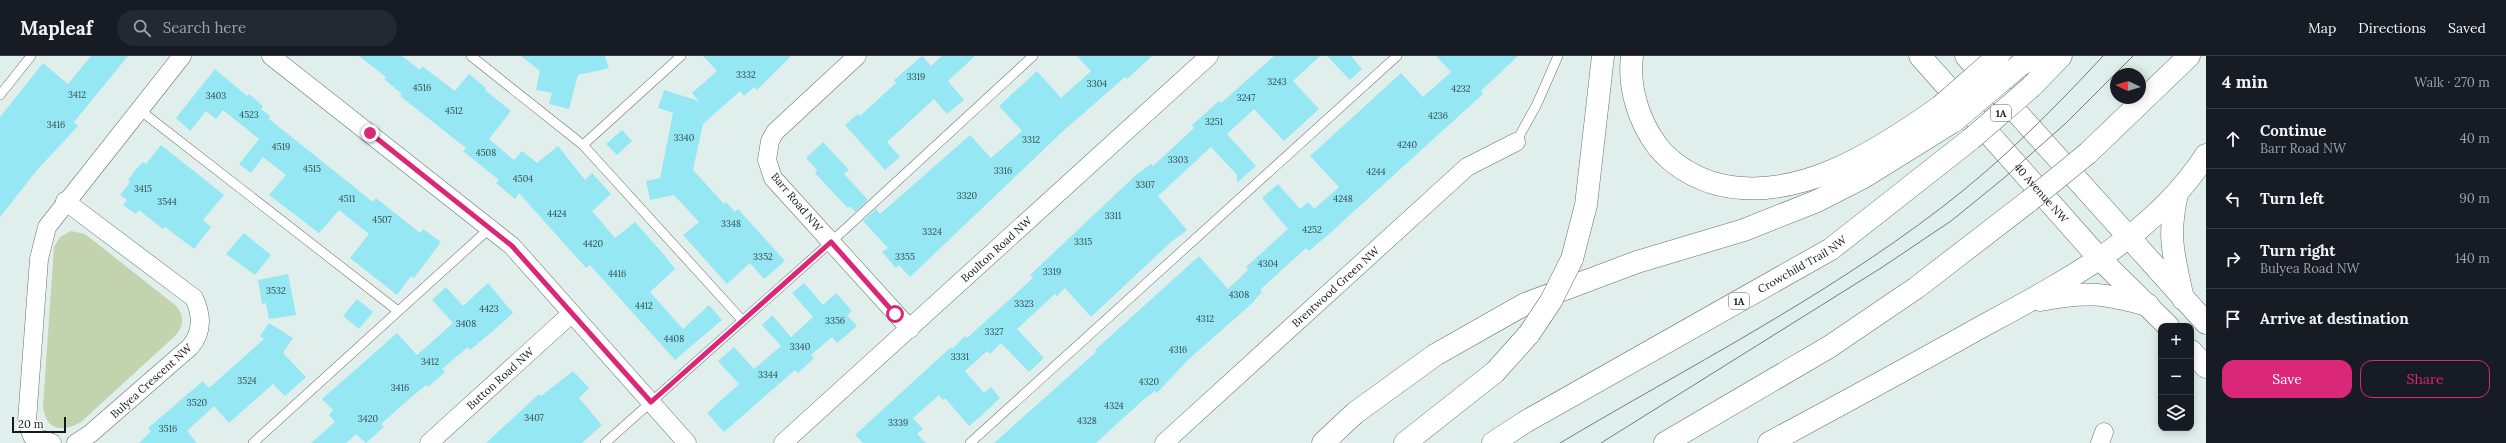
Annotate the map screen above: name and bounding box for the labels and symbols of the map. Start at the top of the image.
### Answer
north arrow [2110,68,2146,104]
house number: 3332 [736,69,756,80]
house number: 3319 [907,71,925,82]
house number: 3243 [1267,76,1287,87]
house number: 3304 [1087,78,1107,89]
house number: 4516 [413,82,431,93]
house number: 4232 [1451,83,1471,94]
house number: 3412 [68,89,86,100]
house number: 3403 [206,90,226,101]
house number: 3247 [1237,92,1255,103]
house number: 4512 [445,105,463,116]
road number: 1A [1991,105,2011,121]
house number: 4523 [239,109,259,120]
house number: 4236 [1428,110,1448,121]
house number: 3251 [1205,116,1223,127]
house number: 3416 [47,119,65,130]
route end [361,124,379,142]
house number: 3340 [674,132,695,143]
house number: 3312 [1022,134,1040,145]
house number: 4240 [1397,139,1417,150]
house number: 4519 [272,141,290,152]
house number: 4508 [476,147,496,158]
house number: 3303 [1168,154,1188,165]
street label: 40 Avenue NW [2011,160,2072,227]
house number: 4515 [303,163,321,174]
house number: 3316 [994,165,1012,176]
house number: 4244 [1366,166,1386,177]
street label: Barr Road NW [768,170,826,235]
house number: 4504 [513,173,533,184]
house number: 3307 [1135,179,1155,190]
house number: 3415 [134,183,152,194]
house number: 3320 [957,190,978,201]
house number: 4511 [339,193,355,204]
house number: 4248 [1333,193,1353,204]
house number: 3544 [157,196,177,207]
house number: 4424 [547,208,567,219]
house number: 3311 [1105,210,1121,221]
street label: Boulton Road NW [958,213,1035,285]
house number: 4507 [372,214,392,225]
house number: 3348 [721,218,741,229]
house number: 4252 [1302,224,1322,235]
house number: 3324 [922,226,942,237]
street label: Crowchild Trail NW [1755,232,1850,296]
house number: 3315 [1074,236,1092,247]
house number: 4420 [583,238,603,249]
street label: Brentwood Green NW [1289,243,1383,330]
house number: 3352 [753,251,773,262]
house number: 3355 [895,251,915,262]
house number: 4304 [1258,258,1278,269]
house number: 3319 [1043,266,1061,277]
house number: 4416 [608,268,626,279]
house number: 3532 [266,285,286,296]
house number: 4308 [1229,289,1249,300]
road number: 1A [1729,293,1749,309]
house number: 3323 [1014,298,1034,309]
house number: 4412 [635,300,653,311]
house number: 4423 [479,303,499,314]
route start [886,305,904,323]
house number: 4312 [1196,313,1214,324]
house number: 3356 [825,315,845,326]
house number: 3408 [456,318,476,329]
house number: 3327 [984,326,1004,337]
house number: 4408 [664,333,684,344]
street label: Bulyea Crescent NW [107,340,195,421]
house number: 3340 [790,341,811,352]
street label: Button Road NW [464,344,537,412]
house number: 4316 [1169,344,1187,355]
house number: 3331 [951,351,969,362]
house number: 3412 [421,356,439,367]
house number: 3344 [758,369,778,380]
house number: 3524 [237,375,257,386]
house number: 4320 [1139,376,1160,387]
house number: 3416 [391,382,409,393]
house number: 3520 [187,397,208,408]
house number: 4324 [1104,400,1124,411]
house number: 3407 [524,412,544,423]
house number: 3420 [358,413,379,424]
scale bar [12,415,66,434]
house number: 4328 [1077,415,1097,426]
house number: 3339 [888,417,908,428]
house number: 3516 [159,423,177,434]

